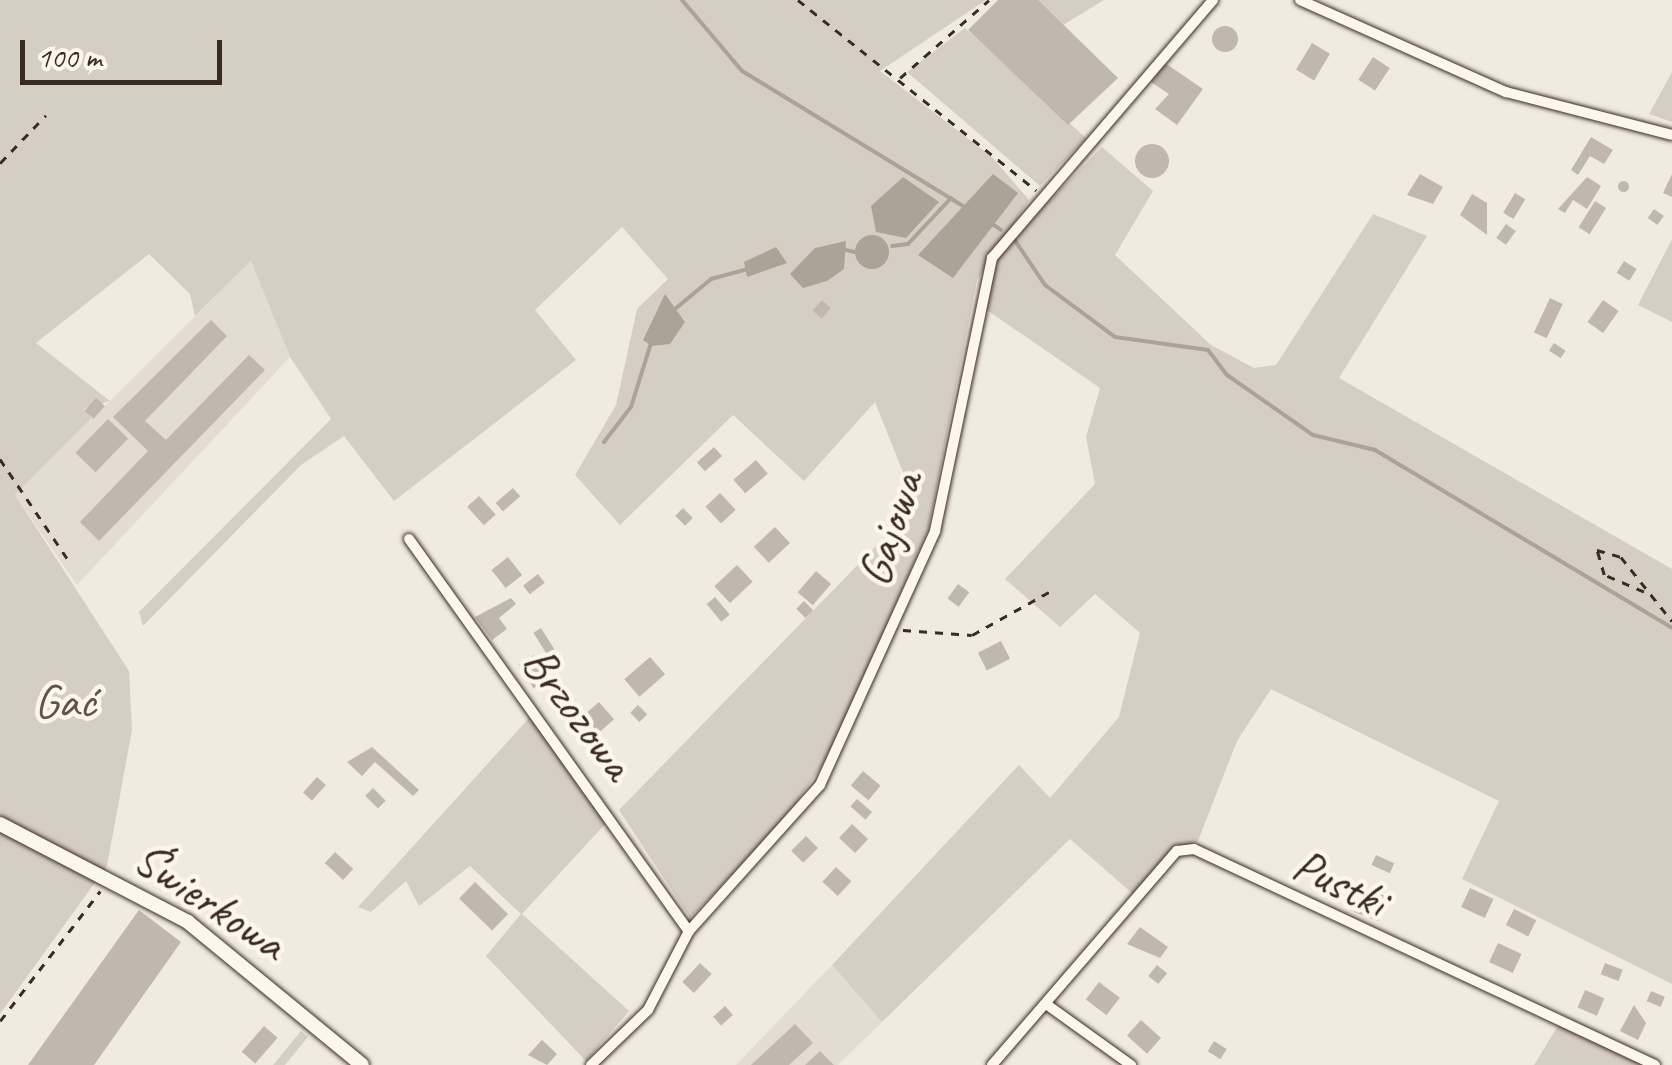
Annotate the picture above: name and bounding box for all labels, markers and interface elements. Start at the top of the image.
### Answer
scale bar [25,20,228,82]
text: 100 m [37,38,102,76]
street label: Gajowa [845,465,935,593]
street label: Brzozowa [510,635,646,791]
park label: Gać [34,673,96,731]
street label: Świerkowa [123,829,297,973]
street label: Pustki [1284,836,1396,930]

